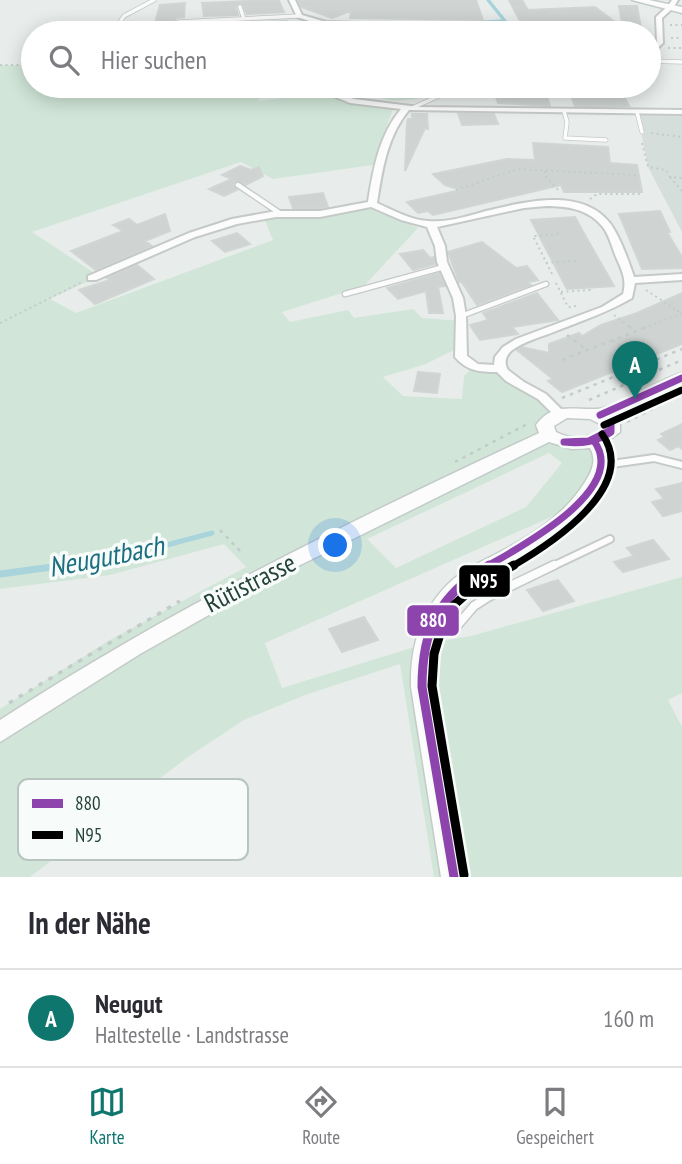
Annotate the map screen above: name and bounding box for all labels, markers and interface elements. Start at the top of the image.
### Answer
search box [21,21,661,98]
icon: search [45,41,83,79]
text: Hier suchen [101,43,207,76]
pin: A [612,341,658,399]
water label: Neugutbach [45,526,168,585]
your location [318,528,352,562]
street label: Rütistrasse [198,546,301,620]
line badge: N95 [458,564,511,598]
text: N95 [470,569,498,593]
line badge: 880 [406,604,460,637]
text: 880 [419,608,447,632]
legend [18,779,248,860]
text: 880 [75,791,101,815]
text: N95 [75,823,102,847]
text: In der Nähe [28,903,151,942]
text: Neugut [95,987,162,1020]
text: A [45,1004,57,1033]
text: 160 m [603,1004,654,1033]
text: Haltestelle · Landstrasse [95,1020,289,1049]
tab: Karte [88,1083,126,1149]
tab: Route [302,1083,340,1149]
tab: Gespeichert [516,1083,594,1149]

